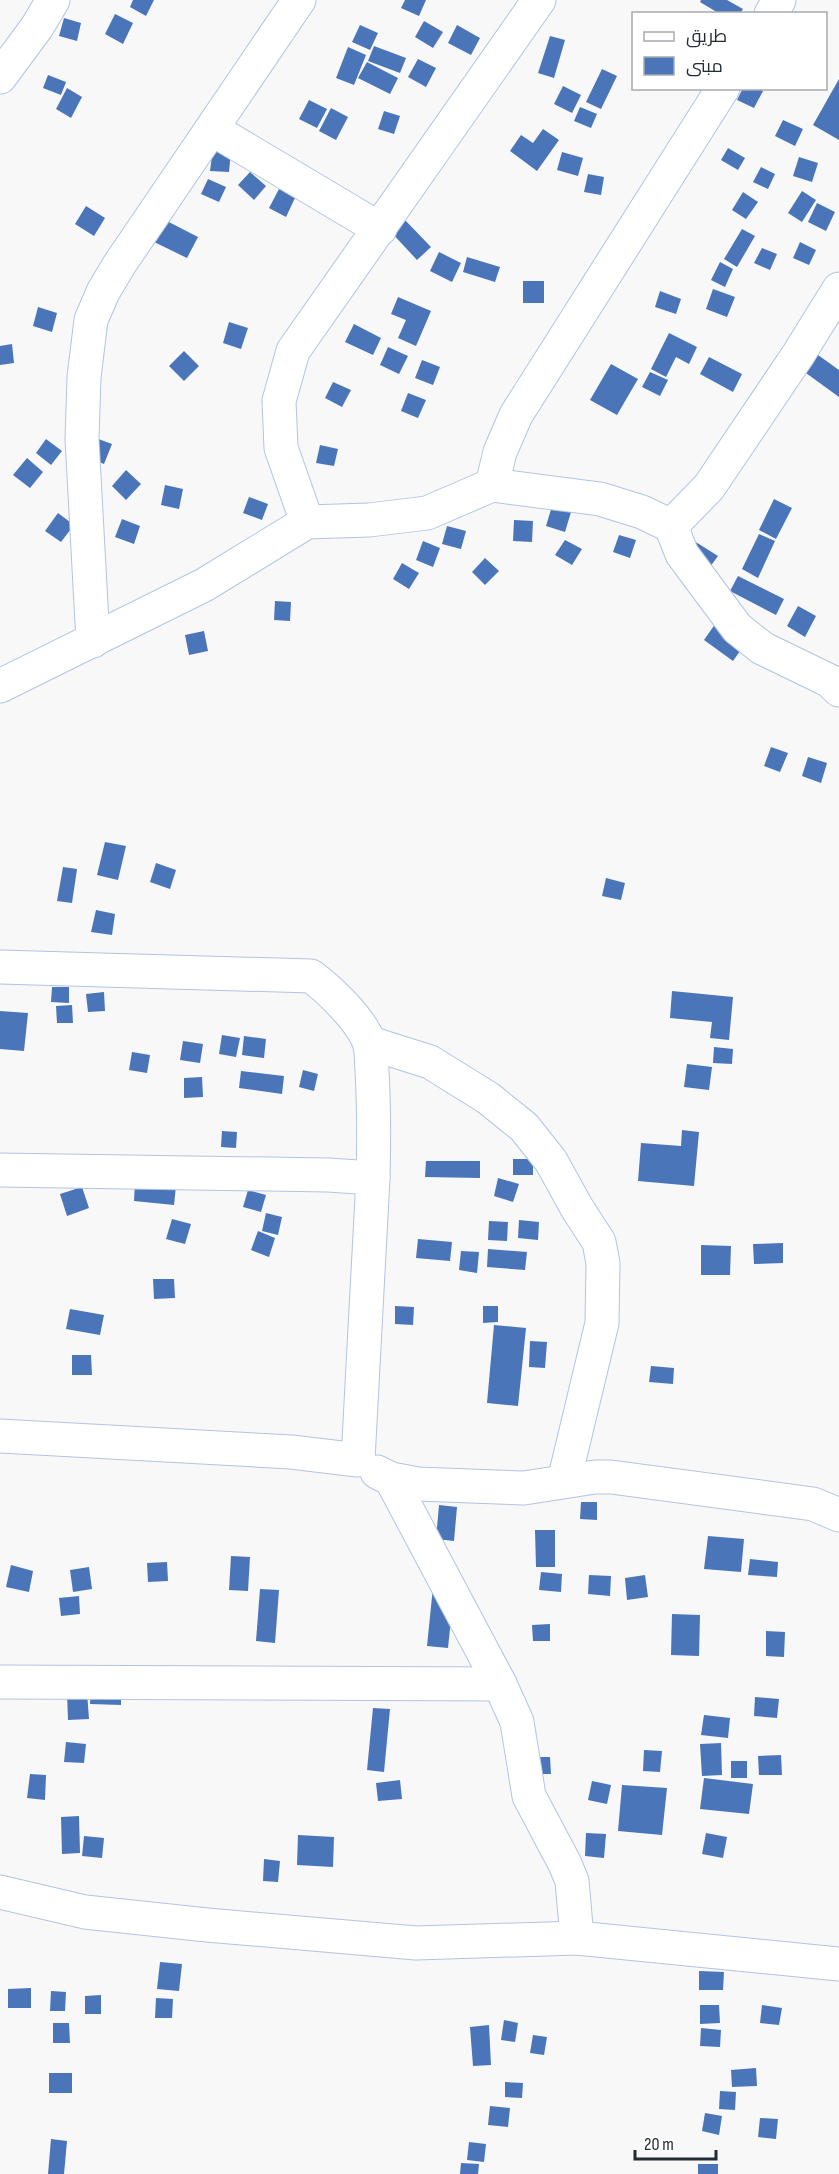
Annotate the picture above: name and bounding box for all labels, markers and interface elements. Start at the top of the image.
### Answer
legend [632,12,827,90]
text: طريق [686,26,727,48]
text: مبنى [686,56,723,77]
scale bar [635,2123,716,2161]
text: 20 m [644,2134,674,2155]

